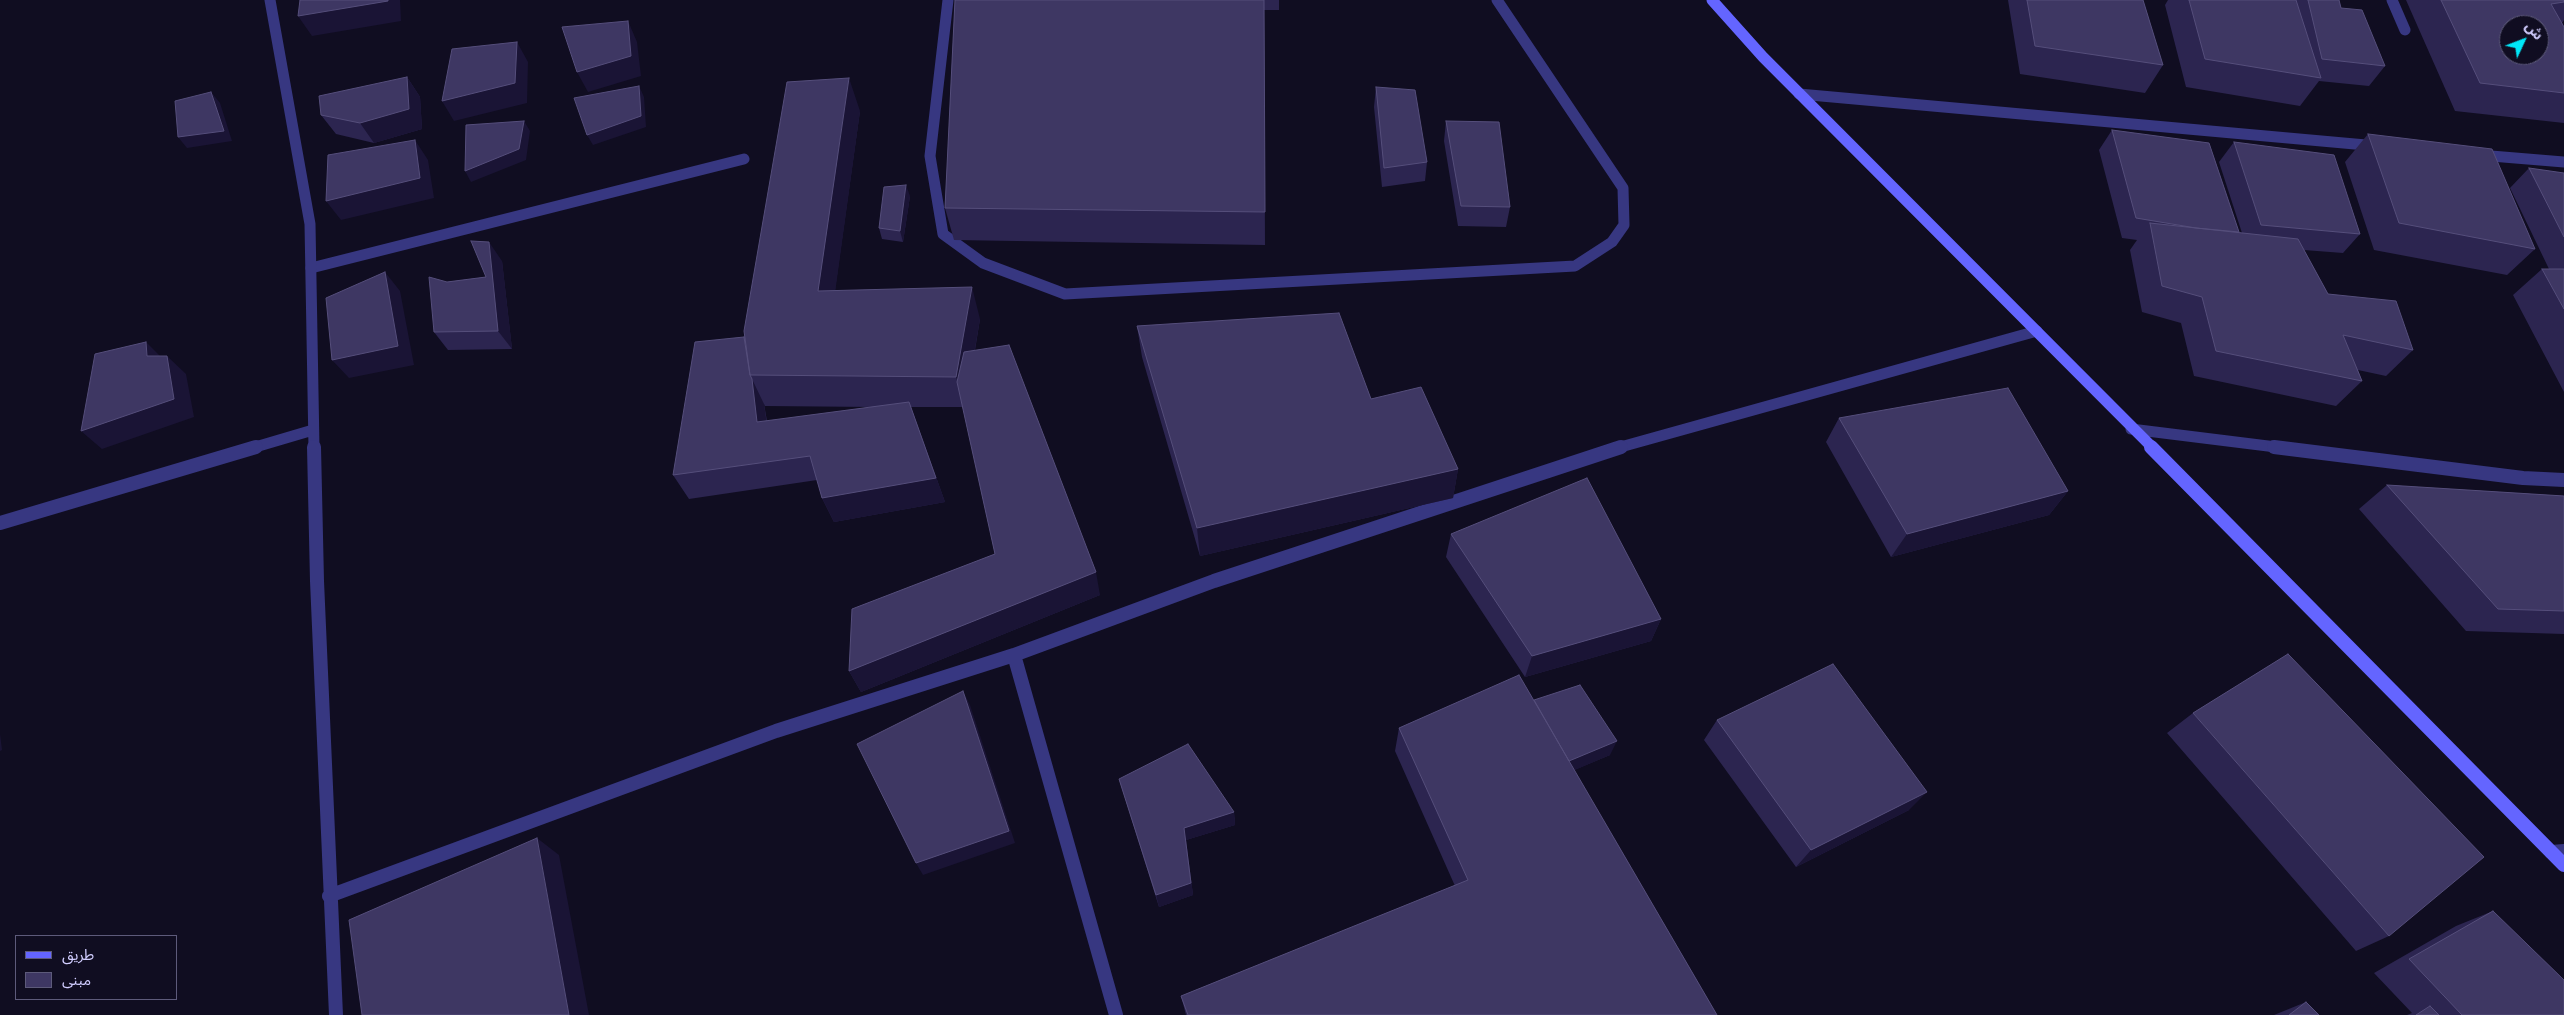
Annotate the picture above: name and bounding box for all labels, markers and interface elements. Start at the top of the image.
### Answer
north arrow [2499,15,2549,65]
text: ش [2521,17,2547,44]
legend [15,935,178,1000]
text: طريق [62,945,94,964]
text: مبنى [62,970,91,989]

